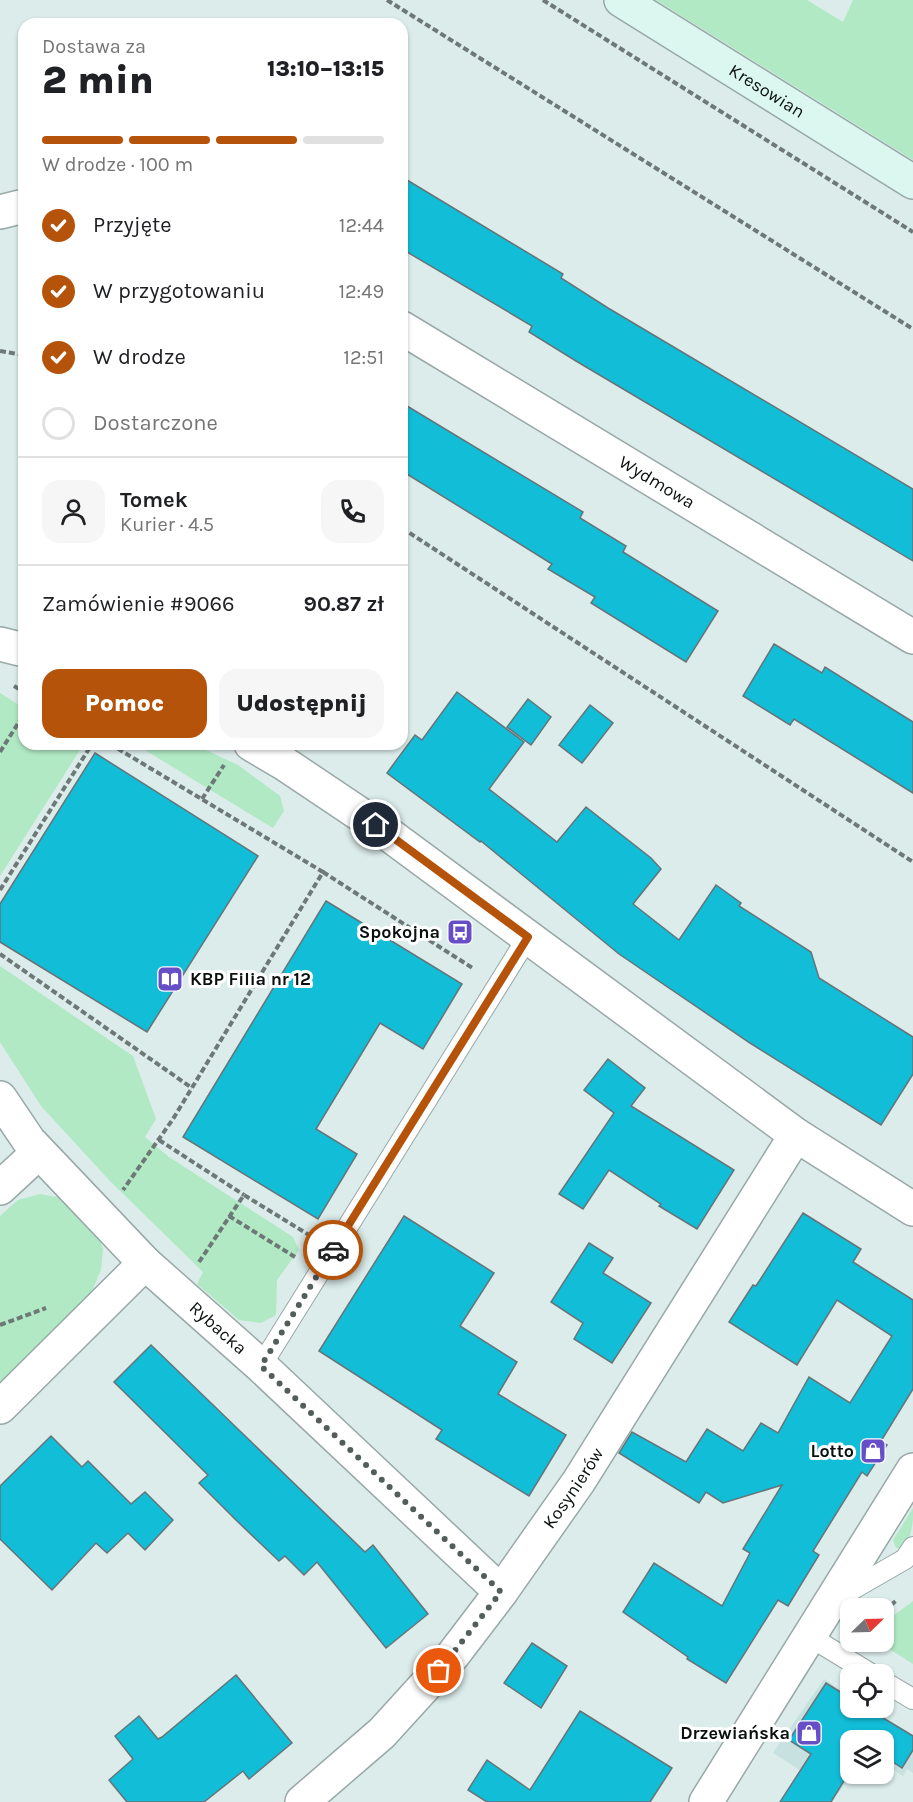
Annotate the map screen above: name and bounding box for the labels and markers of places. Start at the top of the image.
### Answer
pin [350,799,401,850]
bus stop icon: Spokojna [445,917,475,947]
place label: Spokojna [359,921,440,943]
library icon: KBP Filia nr 12 [155,964,185,994]
place label: KBP Filia nr 12 [190,968,311,990]
shop icon: Lotto [858,1436,888,1466]
place label: Lotto [811,1440,854,1462]
pin [413,1645,464,1696]
shop icon: Drzewiańska [794,1718,824,1748]
place label: Drzewiańska [680,1722,790,1744]

